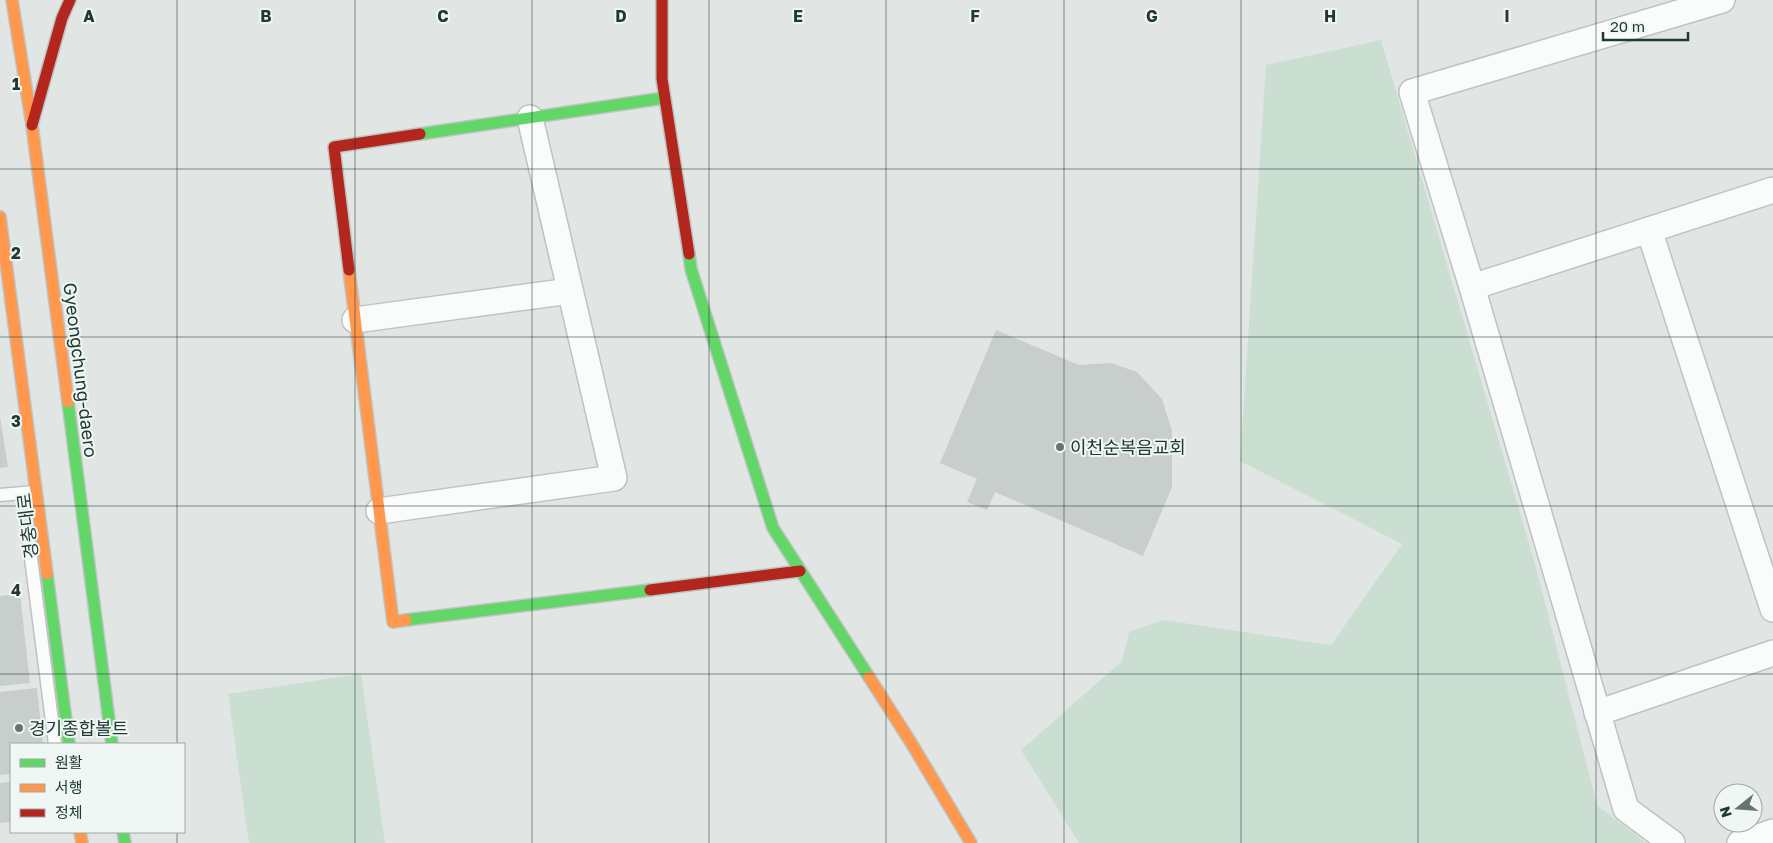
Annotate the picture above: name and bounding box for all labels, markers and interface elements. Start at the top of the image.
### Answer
text: A [83,6,95,26]
text: B [260,6,272,26]
text: C [437,6,449,26]
text: D [615,6,627,26]
text: E [793,6,803,26]
text: F [970,6,980,26]
text: G [1146,6,1158,26]
text: H [1324,6,1336,26]
text: I [1504,6,1510,26]
scale bar [1603,10,1688,42]
text: 20 m [1610,17,1645,35]
text: 1 [12,74,20,94]
text: 2 [11,243,21,263]
street label: Gyeongchung-daero [59,281,103,459]
text: 3 [11,411,21,431]
place label: 이천순복음교회 [1070,436,1186,458]
marker: 이천순복음교회 [1054,441,1066,453]
street label: 경충대로 [12,492,42,560]
text: 4 [11,580,21,600]
place label: 경기종합볼트 [29,717,128,739]
marker: 경기종합볼트 [13,722,25,734]
legend [10,743,185,833]
text: 원활 [55,753,83,771]
text: 서행 [55,778,83,796]
north arrow [1713,783,1763,833]
text: 정체 [55,803,83,821]
text: N [1715,804,1735,820]

